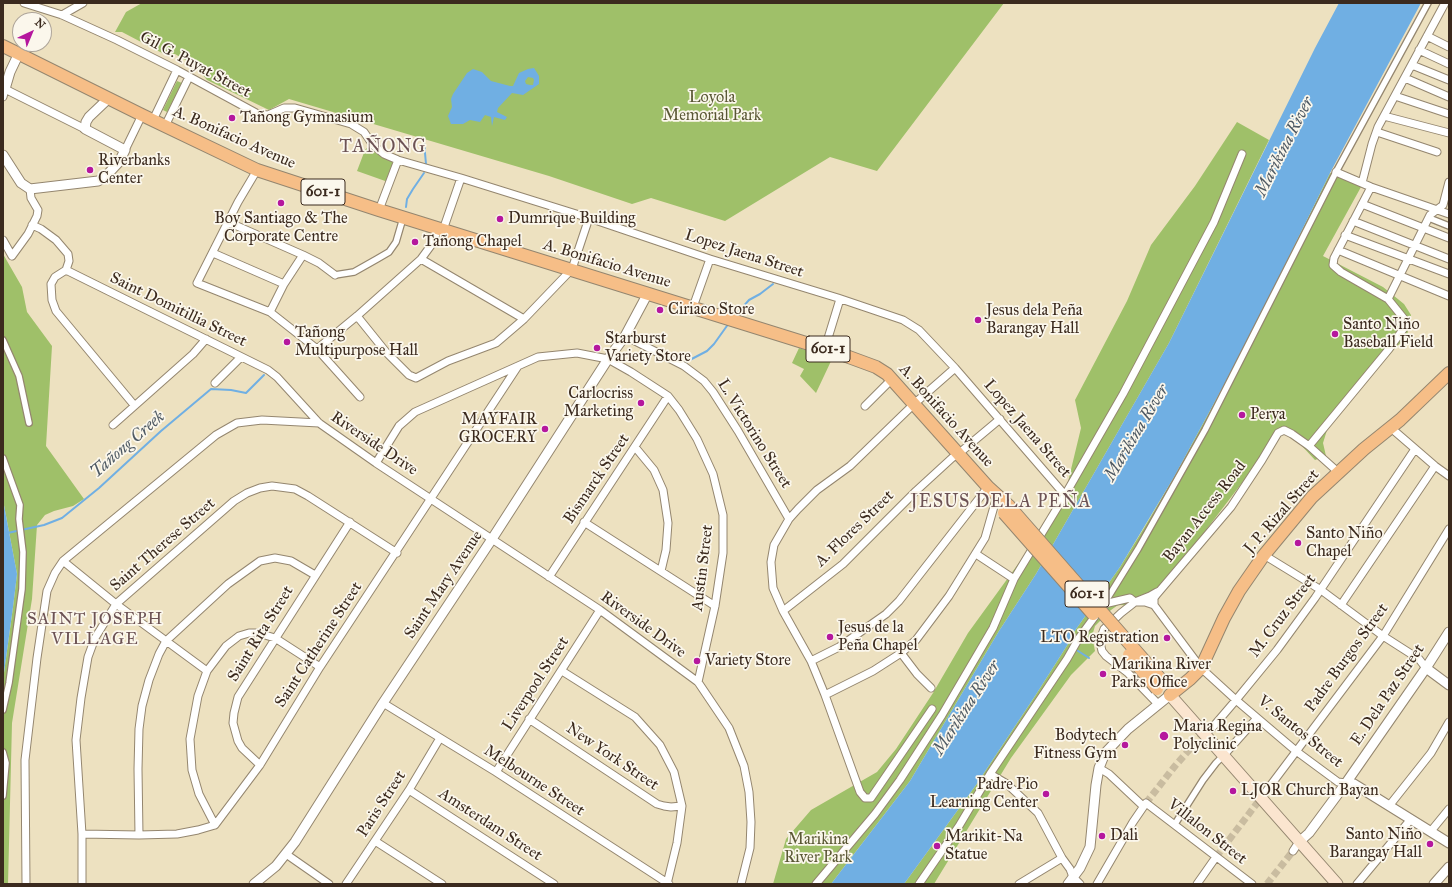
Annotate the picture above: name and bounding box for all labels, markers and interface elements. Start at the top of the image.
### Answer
north arrow [12,12,52,52]
text: N [32,16,48,32]
street label: Gil G. Puyat Street [136,28,254,102]
park label: Loyola Memorial Park [663,88,761,126]
water label: Marikina River [1251,94,1319,200]
street label: A. Bonifacio Avenue [170,102,298,174]
place label: Tañong Gymnasium [240,108,373,128]
marker: Tañong Gymnasium [227,113,237,123]
district label: TAÑONG [340,137,426,159]
place label: Riverbanks Center [98,151,170,189]
marker: Riverbanks Center [85,165,95,175]
road number: 601-1 [301,179,345,205]
marker: Boy Santiago & The Corporate Centre [276,198,286,208]
place label: Boy Santiago & The Corporate Centre [214,209,348,247]
place label: Dumrique Building [508,209,636,229]
marker: Dumrique Building [495,214,505,224]
street label: Lopez Jaena Street [682,226,806,282]
place label: Tañong Chapel [423,232,522,252]
street label: A. Bonifacio Avenue [541,235,673,293]
marker: Tañong Chapel [410,237,420,247]
street label: Saint Domitillia Street [107,269,249,351]
place label: Ciriaco Store [668,300,754,320]
place label: Jesus dela Peña Barangay Hall [986,301,1083,339]
marker: Ciriaco Store [655,305,665,315]
marker: Jesus dela Peña Barangay Hall [973,315,983,325]
place label: Santo Niño Baseball Field [1343,315,1433,353]
place label: Tañong Multipurpose Hall [295,323,418,361]
place label: Starburst Variety Store [605,329,691,367]
marker: Santo Niño Baseball Field [1330,329,1340,339]
road number: 601-1 [806,336,850,362]
marker: Tañong Multipurpose Hall [282,337,292,347]
marker: Starburst Variety Store [592,343,602,353]
street label: A. Bonifacio Avenue [895,360,997,472]
street label: L. Victorino Street [713,376,795,492]
street label: Lopez Jaena Street [979,376,1075,482]
water label: Marikina River [1100,381,1174,485]
place label: Carlocriss Marketing [564,384,633,422]
marker: Carlocriss Marketing [636,398,646,408]
place label: Perya [1250,405,1286,425]
water label: Tañong Creek [87,407,169,483]
street label: Riverside Drive [327,408,421,480]
place label: MAYFAIR GROCERY [459,410,537,448]
marker: Perya [1237,410,1247,420]
marker: MAYFAIR GROCERY [540,424,550,434]
street label: Bismarck Street [560,430,634,528]
street label: Bayan Access Road [1159,457,1251,567]
street label: J. P. Rizal Street [1240,466,1324,558]
street label: A. Flores Street [812,487,898,571]
district label: JESUS DELA PEÑA [910,492,1092,514]
street label: Saint Therese Street [107,494,219,596]
street label: Austin Street [688,524,718,612]
place label: Santo Niño Chapel [1306,524,1383,562]
street label: Saint Mary Avenue [401,527,487,643]
marker: Santo Niño Chapel [1293,538,1303,548]
street label: M. Cruz Street [1245,571,1321,661]
street label: Saint Catherine Street [271,579,367,711]
road number: 601-1 [1065,581,1109,607]
street label: Saint Rita Street [224,583,298,685]
street label: Riverside Drive [597,588,689,662]
street label: Padre Burgos Street [1301,600,1393,716]
district label: SAINT JOSEPH VILLAGE [27,610,163,650]
place label: Jesus de la Peña Chapel [838,618,918,656]
place label: LTO Registration [1040,628,1159,648]
marker: Jesus de la Peña Chapel [825,632,835,642]
street label: Liverpool Street [499,633,573,735]
marker: LTO Registration [1162,633,1172,643]
street label: E. Dela Paz Street [1347,641,1429,749]
place label: Variety Store [705,651,791,671]
place label: Marikina River Parks Office [1111,655,1211,693]
marker: Variety Store [692,656,702,666]
water label: Marikina River [929,657,1005,759]
marker: Marikina River Parks Office [1098,669,1108,679]
street label: V. Santos Street [1253,692,1347,772]
place label: Maria Regina Polyclinic [1173,717,1262,755]
street label: New York Street [562,719,662,795]
place label: Bodytech Fitness Gym [1033,726,1117,764]
marker: Maria Regina Polyclinic [1158,730,1170,742]
marker: Bodytech Fitness Gym [1120,740,1130,750]
street label: Melbourne Street [480,741,588,821]
street label: Paris Street [354,767,410,841]
place label: Padre Pio Learning Center [930,775,1038,813]
place label: LJOR Church Bayan [1241,781,1379,801]
street label: Amsterdam Street [435,784,545,866]
marker: LJOR Church Bayan [1228,786,1238,796]
marker: Padre Pio Learning Center [1041,789,1051,799]
street label: Villalon Street [1164,795,1250,869]
place label: Santo Niño Barangay Hall [1329,825,1422,863]
place label: Dali [1110,826,1138,846]
place label: Marikit-Na Statue [945,827,1023,865]
park label: Marikina River Park [784,830,852,868]
marker: Dali [1097,831,1107,841]
marker: Santo Niño Barangay Hall [1425,839,1435,849]
marker: Marikit-Na Statue [932,841,942,851]

